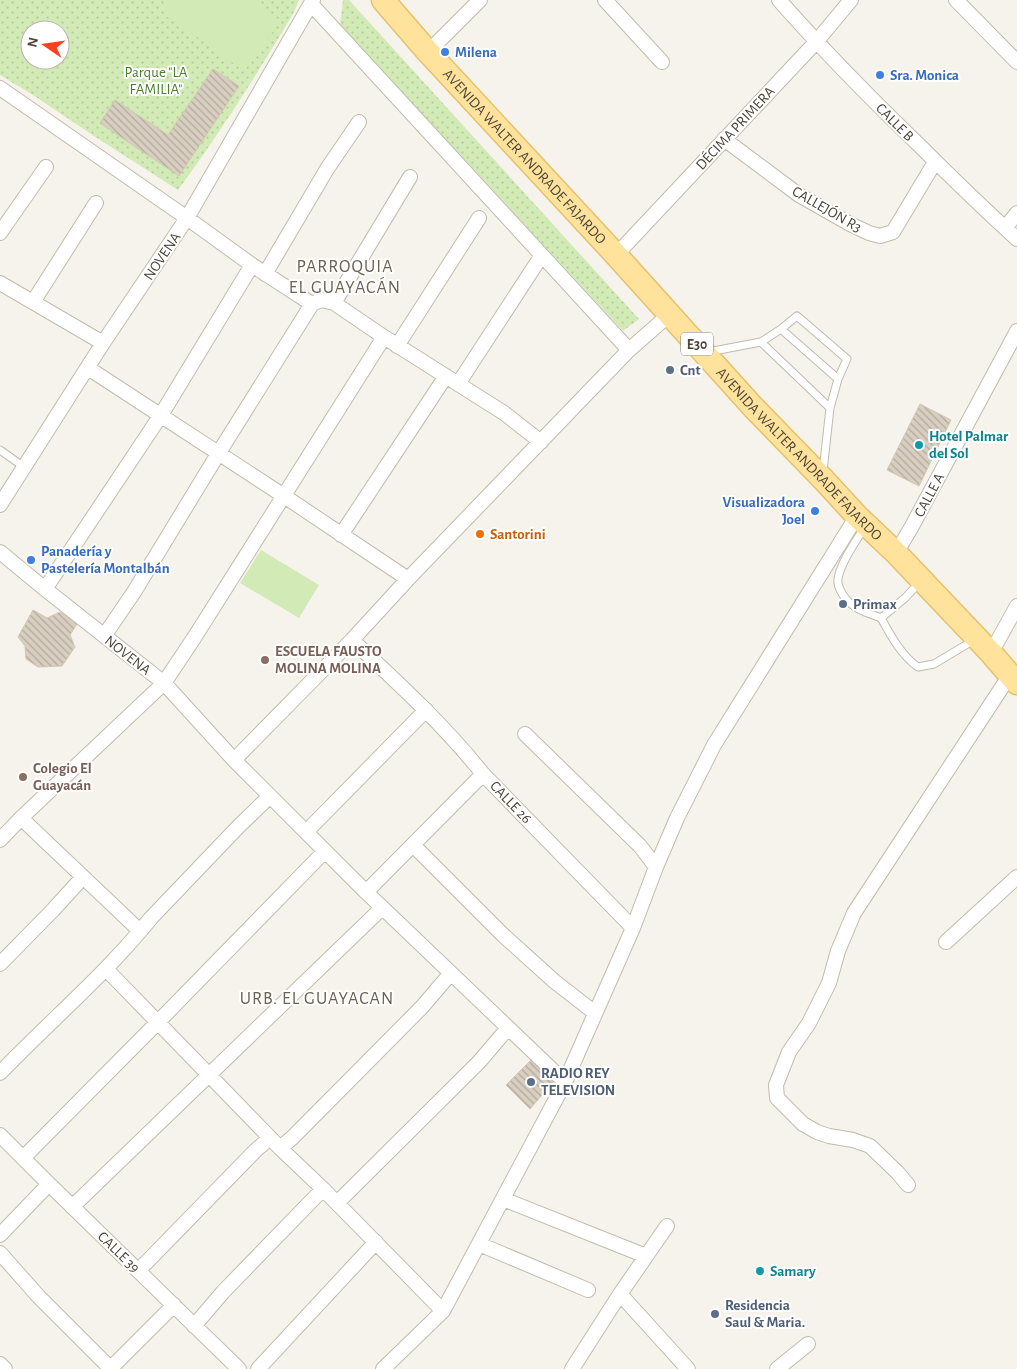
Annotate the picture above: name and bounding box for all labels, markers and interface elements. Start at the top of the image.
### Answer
north arrow [20,20,70,70]
text: N [25,36,41,49]
place label: Milena [455,45,497,60]
marker: Milena [439,46,451,58]
park label: Parque "LA FAMILIA" [125,65,188,97]
street label: AVENIDA WALTER ANDRADE FAJARDO [440,66,609,247]
place label: Sra. Monica [890,68,959,83]
marker: Sra. Monica [874,69,886,81]
street label: DÉCIMA PRIMERA [692,82,778,173]
street label: CALLE B [873,101,916,144]
street label: CALLEJÓN R3 [790,182,865,235]
street label: NOVENA [141,229,184,283]
district label: PARROQUIA EL GUAYACÁN [289,258,401,297]
road number: E30 [681,332,713,356]
place label: Cnt [680,363,701,378]
marker: Cnt [664,364,676,376]
street label: AVENIDA WALTER ANDRADE FAJARDO [713,365,885,543]
place label: Hotel Palmar del Sol [929,429,1009,461]
marker: Hotel Palmar del Sol [913,439,925,451]
street label: CALLE A [912,471,947,520]
place label: Visualizadora Joel [723,495,805,527]
marker: Visualizadora Joel [809,505,821,517]
place label: Santorini [490,527,546,542]
marker: Santorini [474,528,486,540]
place label: Panadería y Pastelería Montalbán [41,544,170,576]
marker: Panadería y Pastelería Montalbán [25,554,37,566]
place label: Primax [853,597,897,612]
marker: Primax [837,598,849,610]
street label: NOVENA [102,633,154,678]
place label: ESCUELA FAUSTO MOLINA MOLINA [275,644,382,676]
marker: ESCUELA FAUSTO MOLINA MOLINA [259,654,271,666]
place label: Colegio El Guayacán [33,761,92,793]
marker: Colegio El Guayacán [17,771,29,783]
street label: CALLE 26 [487,778,534,826]
district label: URB. EL GUAYACAN [240,990,394,1008]
place label: RADIO REY TELEVISION [541,1066,615,1098]
marker: RADIO REY TELEVISION [525,1076,537,1088]
street label: CALLE 39 [95,1229,143,1276]
place label: Samary [770,1264,816,1279]
marker: Samary [754,1265,766,1277]
place label: Residencia Saul & Maria. [725,1298,805,1330]
marker: Residencia Saul & Maria. [709,1308,721,1320]

